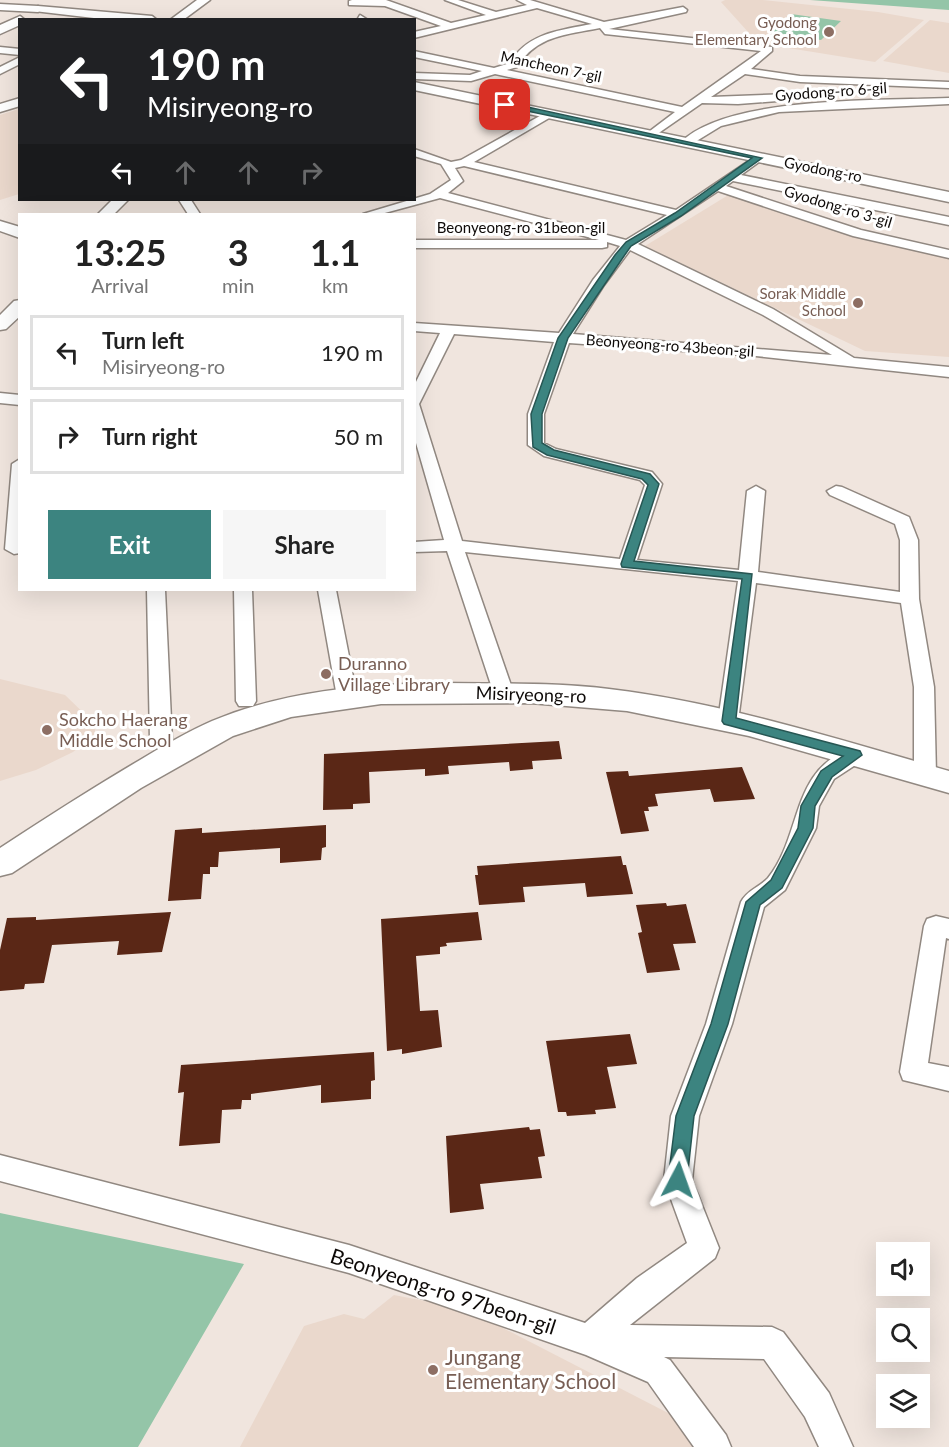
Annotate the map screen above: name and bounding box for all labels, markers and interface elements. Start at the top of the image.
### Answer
place label: Gyodong Elementary School [695,13,817,48]
marker: Gyodong Elementary School [822,25,836,39]
text: 190 m [147,39,265,89]
icon: left [48,42,126,120]
street label: Mancheon 7-gil [499,47,603,86]
street label: Gyodong-ro 6-gil [774,78,887,104]
pin [479,79,530,130]
icon: arrive [488,88,521,121]
text: Misiryeong-ro [147,90,313,123]
street label: Gyodong-ro [783,153,864,185]
icon: left [106,156,139,189]
icon: ahead [169,156,202,189]
icon: ahead [232,156,265,189]
icon: right [295,156,328,189]
street label: Gyodong-ro 3-gil [782,181,895,231]
street label: Beonyeong-ro 31beon-gil [437,218,605,236]
text: 13:25 [74,230,166,274]
text: 3 [228,230,249,274]
text: 1.1 [310,230,360,274]
text: Arrival [91,273,149,297]
text: min [222,273,254,297]
text: km [322,273,349,297]
place label: Sorak Middle School [759,284,846,319]
marker: Sorak Middle School [851,296,865,310]
text: Turn left [102,327,184,354]
street label: Beonyeong-ro 43beon-gil [585,330,755,360]
icon: left [51,336,84,369]
text: 190 m [321,339,383,366]
text: Misiryeong-ro [102,354,225,378]
icon: right [51,420,84,453]
text: Turn right [102,423,197,450]
text: 50 m [334,423,383,450]
button: Exit [48,510,211,579]
button: Share [223,510,386,579]
place label: Duranno Village Library [338,652,451,695]
marker: Duranno Village Library [319,667,333,681]
street label: Misiryeong-ro [475,681,587,707]
place label: Sokcho Haerang Middle School [59,708,188,751]
marker: Sokcho Haerang Middle School [40,723,54,737]
position arrow [646,1148,710,1212]
street label: Beonyeong-ro 97beon-gil [327,1242,559,1339]
map controls [876,1242,930,1428]
button: sound [876,1242,930,1296]
button: search [876,1308,930,1362]
place label: Jungang Elementary School [445,1344,616,1393]
marker: Jungang Elementary School [426,1363,440,1377]
button: layers [876,1374,930,1428]

